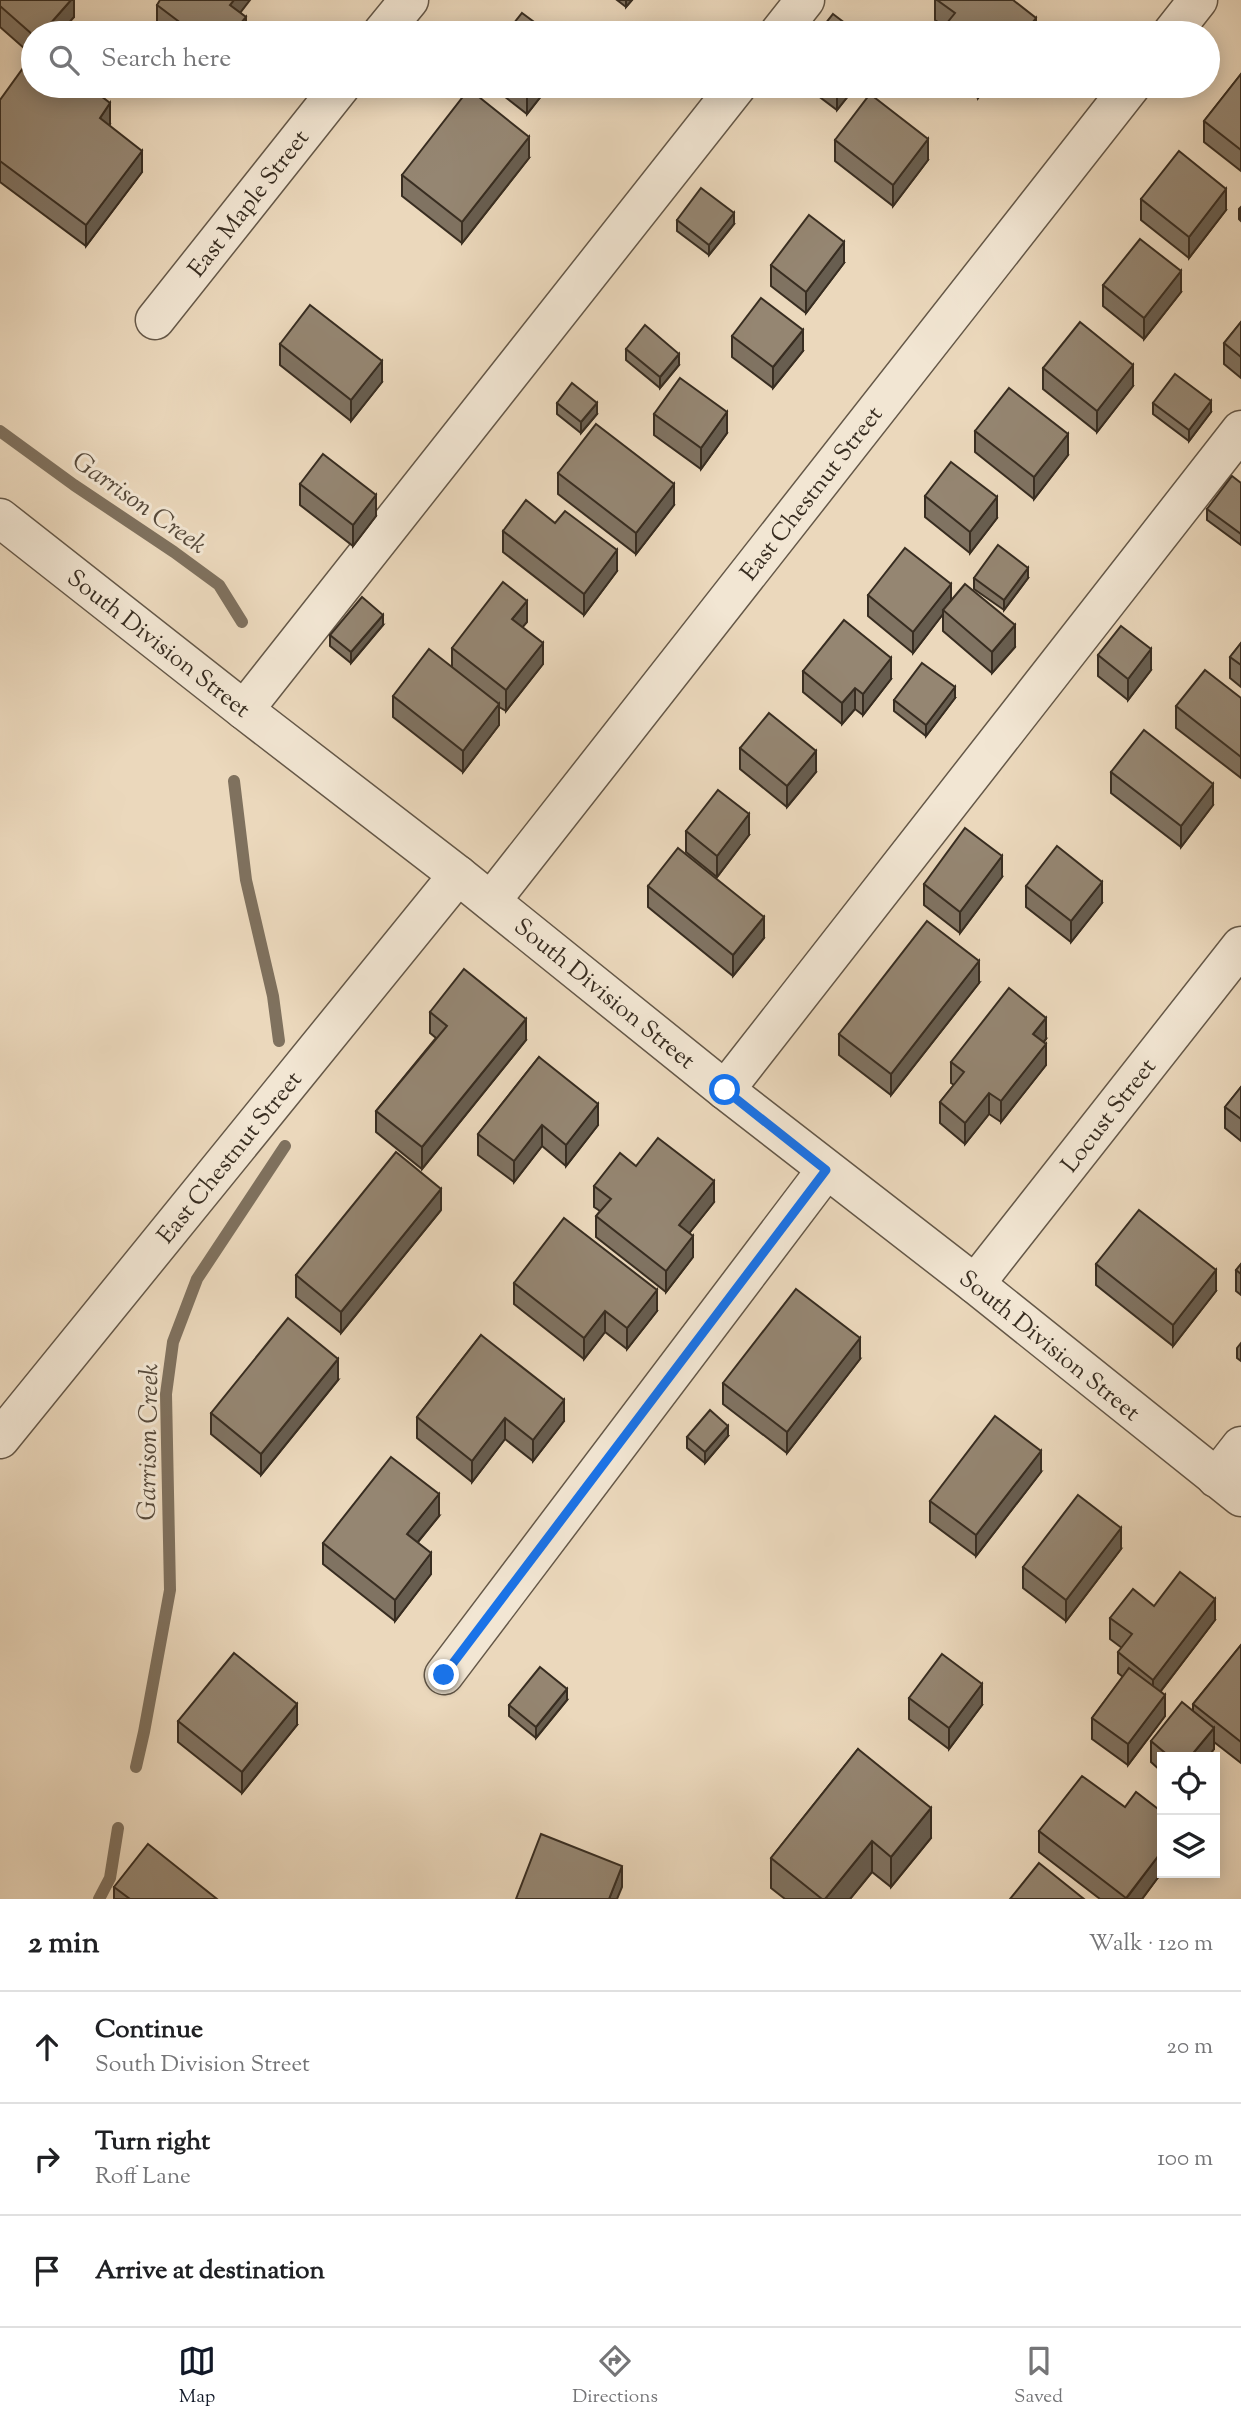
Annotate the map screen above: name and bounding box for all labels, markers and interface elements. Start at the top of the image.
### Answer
search box [21,21,1220,98]
icon: search [45,41,83,79]
text: Search here [101,41,231,78]
street label: East Maple Street [181,123,318,285]
street label: East Chestnut Street [733,400,892,589]
water label: Garrison Creek [64,444,214,564]
street label: South Division Street [59,562,257,727]
street label: South Division Street [506,911,702,1078]
street label: Locust Street [1054,1052,1165,1181]
street label: East Chestnut Street [150,1065,311,1252]
route start [709,1074,740,1105]
street label: South Division Street [951,1263,1147,1430]
water label: Garrison Creek [130,1363,169,1521]
route end [428,1659,459,1690]
map controls [1157,1752,1220,1878]
button: locate [1157,1752,1220,1815]
button: layers [1157,1815,1220,1878]
text: 2 min [28,1923,100,1966]
text: Walk · 120 m [1089,1928,1213,1961]
text: Continue [95,2012,203,2049]
icon: ahead [28,2028,66,2066]
text: 20 m [1166,2031,1213,2064]
text: South Division Street [95,2049,310,2082]
text: Turn right [95,2124,210,2161]
icon: right [28,2140,66,2178]
text: 100 m [1157,2143,1213,2176]
text: Roff Lane [95,2161,191,2194]
icon: arrive [28,2252,66,2290]
text: Arrive at destination [95,2253,325,2290]
tab: Map [178,2342,216,2411]
tab: Directions [572,2342,658,2411]
tab: Saved [1014,2342,1063,2411]

